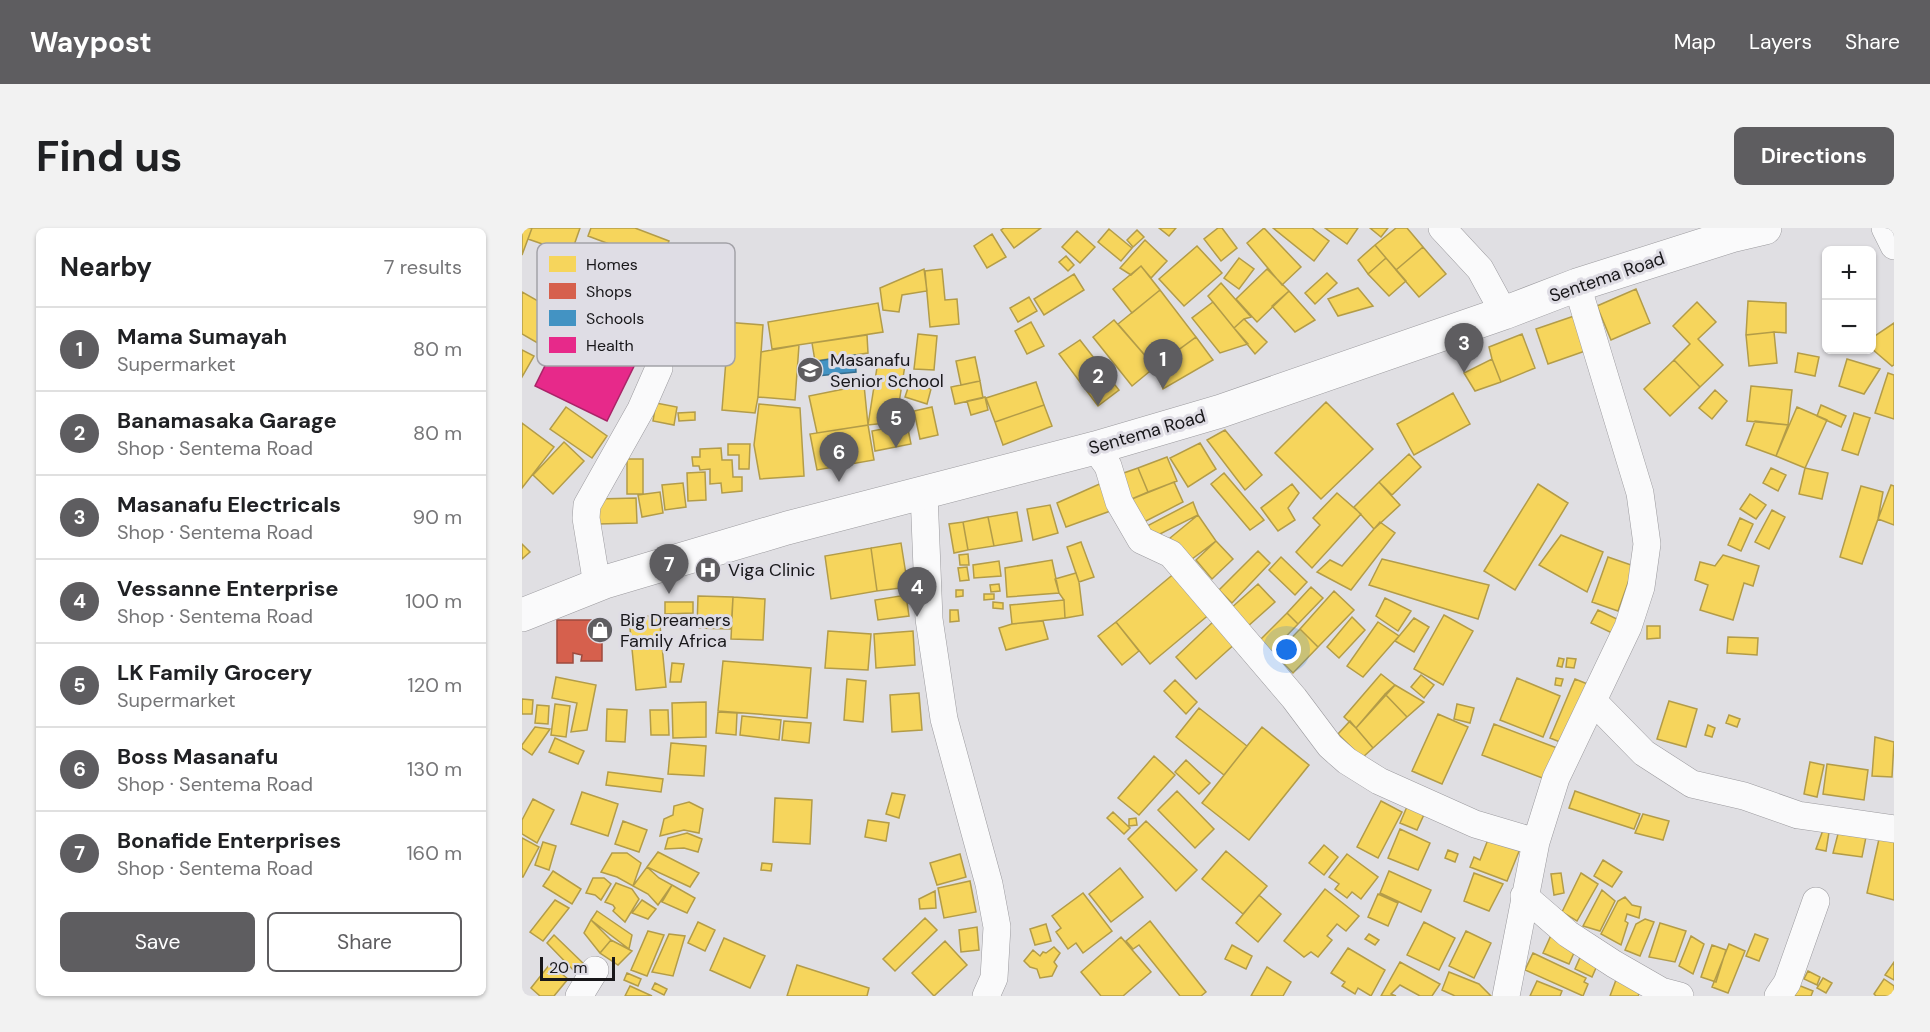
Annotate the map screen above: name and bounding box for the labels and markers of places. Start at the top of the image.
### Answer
pin: 3 [1444,324,1484,373]
pin: 1 [1144,340,1182,389]
place label: Masanafu Senior School [830,348,944,393]
school or university icon: Masanafu Senior School [795,355,825,385]
pin: 2 [1078,356,1118,406]
pin: 5 [876,398,916,448]
pin: 6 [820,432,858,482]
pin: 7 [650,544,688,594]
hospital icon: Viga Clinic [693,555,723,585]
place label: Viga Clinic [728,558,815,582]
pin: 4 [898,568,936,617]
place label: Big Dreamers Family Africa [620,608,731,653]
shop icon: Big Dreamers Family Africa [585,615,615,645]

